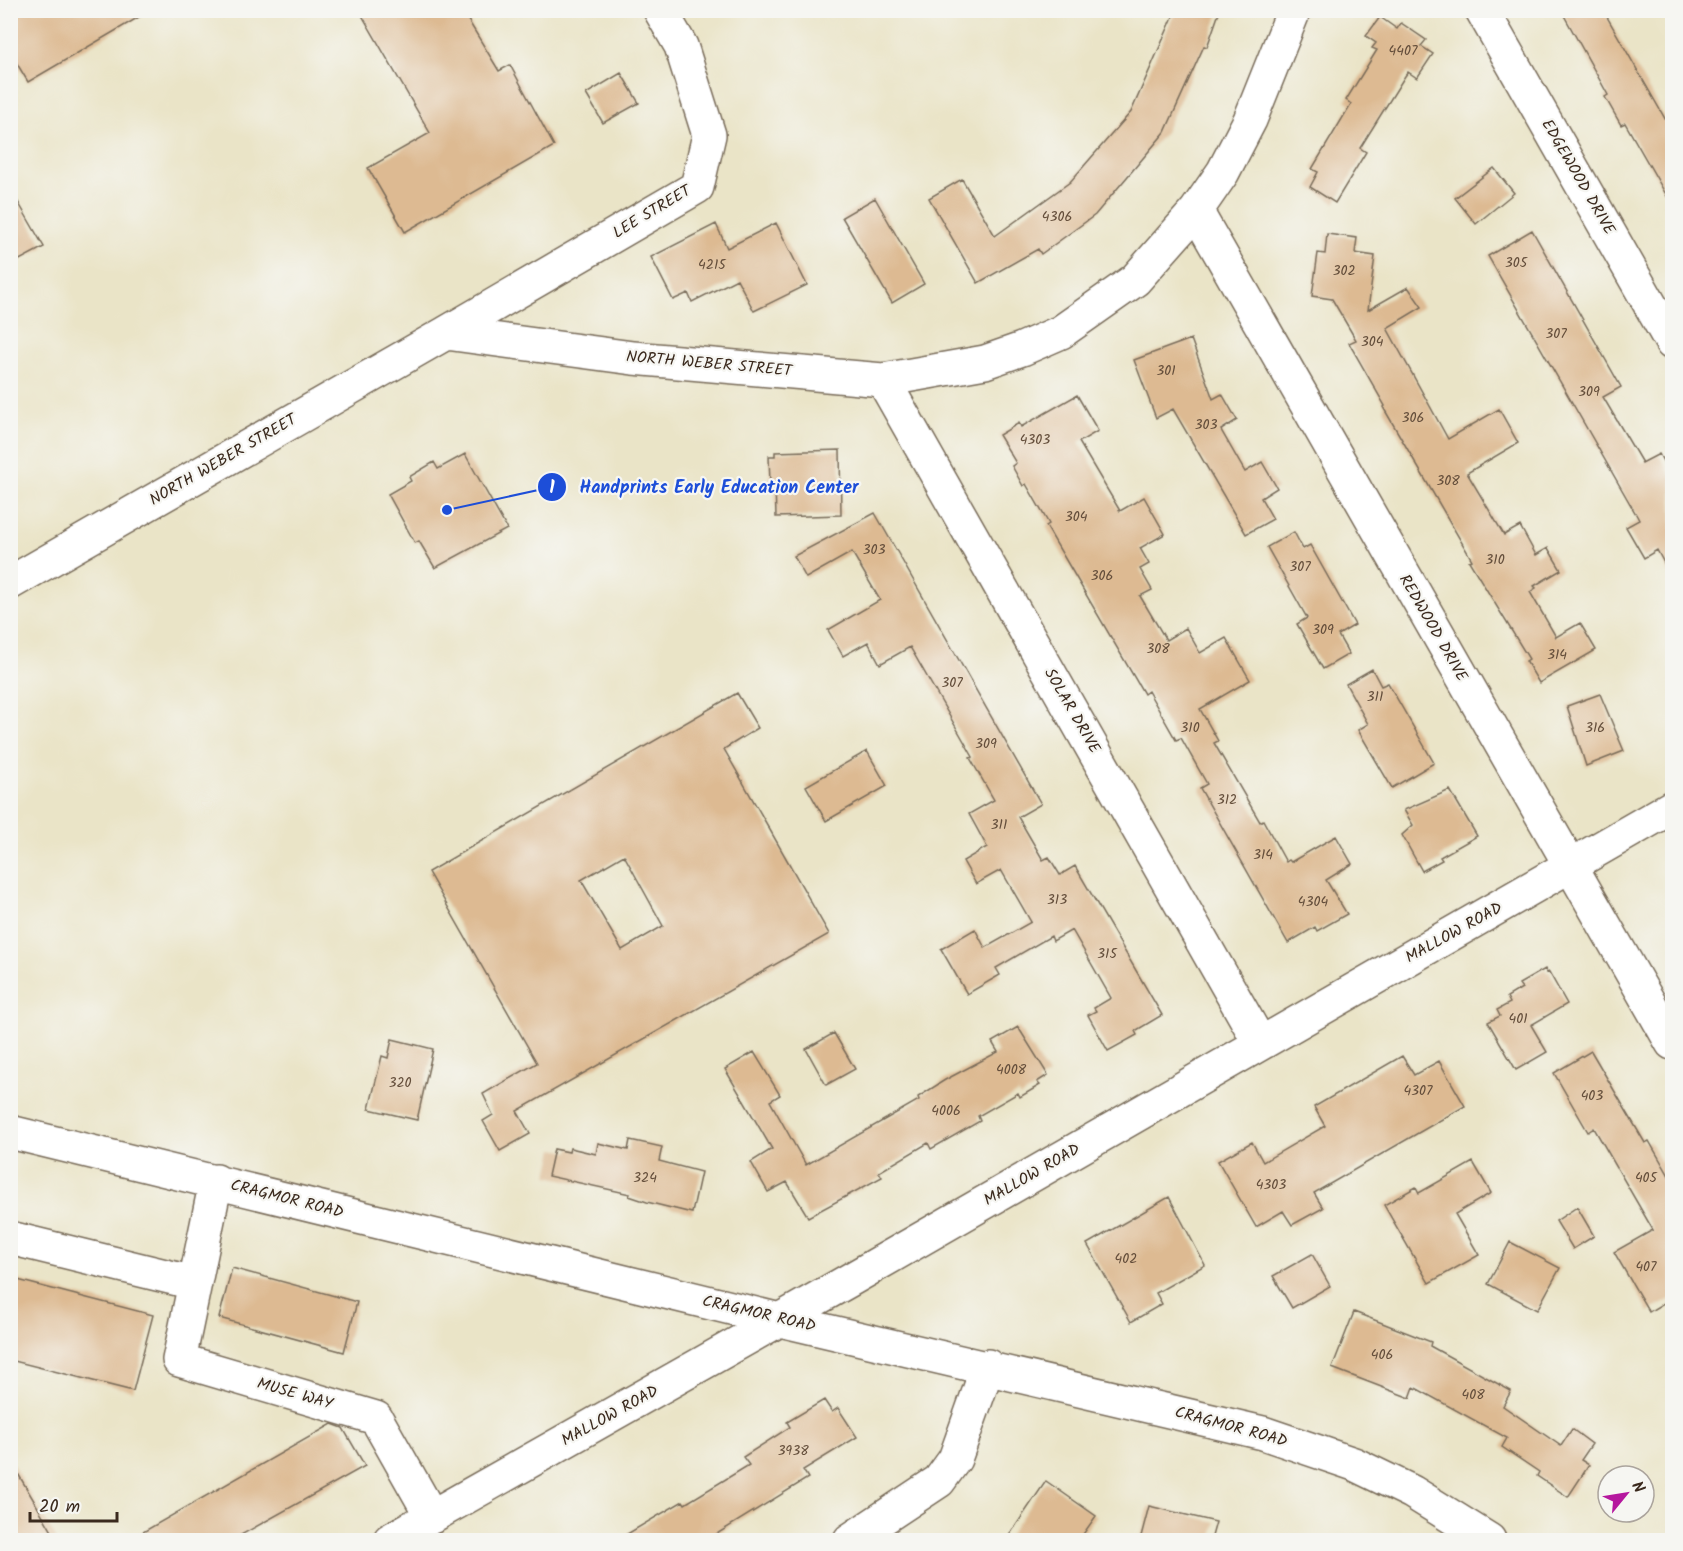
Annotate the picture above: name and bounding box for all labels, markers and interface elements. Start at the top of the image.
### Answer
house number: 4407 [1389,40,1418,62]
street label: EDGEWOOD DRIVE [1535,114,1622,240]
street label: LEE STREET [608,178,697,245]
house number: 4306 [1042,206,1072,228]
house number: 305 [1505,252,1529,274]
house number: 4215 [698,254,727,276]
house number: 302 [1332,260,1356,282]
house number: 307 [1545,323,1567,345]
house number: 304 [1361,331,1384,353]
street label: NORTH WEBER STREET [625,344,794,384]
house number: 301 [1156,360,1176,382]
house number: 309 [1578,381,1600,403]
street label: NORTH WEBER STREET [145,407,303,512]
house number: 306 [1402,407,1424,429]
house number: 303 [1195,414,1218,436]
house number: 4303 [1020,429,1050,451]
callout: Handprints Early Education Center [537,469,870,505]
house number: 308 [1436,470,1460,492]
text: 1 [549,474,555,503]
text: Handprints Early Education Center [579,474,860,503]
house number: 304 [1065,506,1088,528]
house number: 303 [863,539,886,561]
house number: 310 [1485,549,1505,571]
house number: 307 [1289,556,1311,578]
house number: 306 [1091,565,1113,587]
street label: REDWOOD DRIVE [1392,570,1474,687]
house number: 309 [1312,619,1334,641]
house number: 308 [1146,638,1170,660]
house number: 314 [1547,644,1567,666]
street label: SOLAR DRIVE [1037,664,1107,759]
house number: 307 [941,672,963,694]
house number: 311 [1367,686,1383,708]
house number: 310 [1180,717,1200,739]
house number: 316 [1585,717,1605,739]
house number: 309 [975,733,997,755]
house number: 312 [1217,789,1237,811]
house number: 311 [991,814,1007,836]
house number: 314 [1253,844,1273,866]
house number: 313 [1047,889,1067,911]
house number: 4304 [1298,891,1328,913]
street label: MALLOW ROAD [1401,896,1507,970]
house number: 315 [1097,943,1118,965]
house number: 401 [1508,1008,1528,1030]
house number: 4008 [996,1059,1027,1081]
house number: 320 [388,1072,412,1094]
house number: 4307 [1403,1080,1433,1102]
house number: 403 [1581,1085,1603,1107]
house number: 4006 [931,1100,961,1122]
street label: MALLOW ROAD [979,1137,1085,1213]
house number: 324 [633,1167,657,1189]
house number: 405 [1635,1167,1659,1189]
street label: CRAGMOR ROAD [228,1173,346,1225]
house number: 4303 [1256,1174,1286,1196]
house number: 402 [1115,1248,1137,1270]
house number: 407 [1635,1256,1657,1278]
street label: CRAGMOR ROAD [700,1289,818,1339]
house number: 406 [1371,1344,1393,1366]
street label: MUSE WAY [254,1371,337,1417]
street label: MALLOW ROAD [557,1379,663,1453]
house number: 408 [1461,1384,1485,1406]
street label: CRAGMOR ROAD [1172,1400,1290,1454]
house number: 3938 [777,1440,809,1462]
north arrow [1596,1464,1656,1524]
text: N [1624,1477,1651,1498]
scale bar [30,1485,117,1523]
text: 20 m [39,1493,80,1522]

